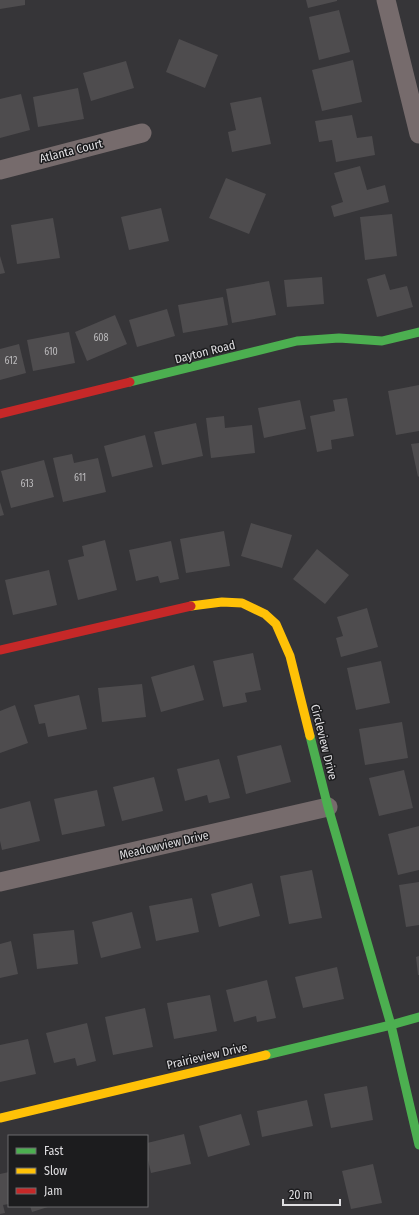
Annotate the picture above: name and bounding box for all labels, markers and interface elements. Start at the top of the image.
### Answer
street label: Atlanta Court [38,136,104,166]
house number: 608 [93,332,109,344]
street label: Dayton Road [173,338,237,366]
house number: 610 [44,346,58,358]
house number: 612 [5,355,18,367]
house number: 611 [74,472,86,484]
house number: 613 [21,478,34,490]
street label: Circleview Drive [308,703,340,781]
street label: Meadowview Drive [118,828,210,862]
street label: Prairieview Drive [165,1040,249,1072]
legend [8,1135,148,1207]
text: Fast [44,1144,63,1158]
text: Slow [44,1164,67,1178]
scale bar [283,1181,340,1207]
text: Jam [44,1184,62,1198]
text: 20 m [289,1188,313,1202]

